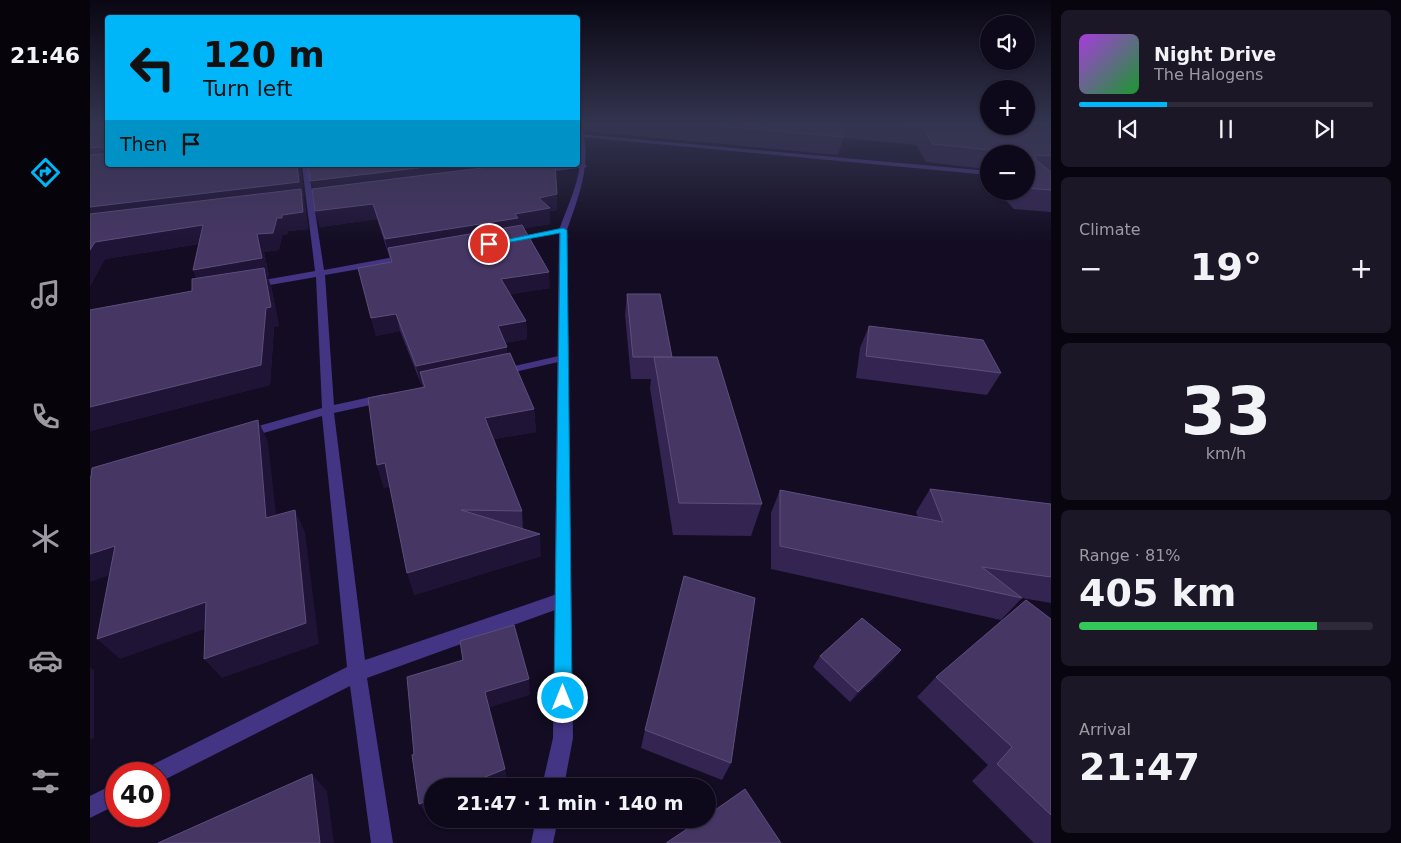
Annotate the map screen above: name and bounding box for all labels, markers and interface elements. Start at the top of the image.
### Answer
map controls [980,15,1035,200]
button: sound [980,15,1035,70]
icon: left [120,35,185,100]
text: 120 m [203,35,325,75]
text: 21:46 [10,43,80,68]
text: Night Drive [1154,43,1276,65]
text: The Halogens [1154,65,1263,84]
text: Turn left [203,76,292,101]
button: + [980,80,1035,135]
icon: previous [1114,115,1142,143]
icon: pause [1212,115,1240,143]
icon: next [1310,115,1338,143]
icon: arrive [177,130,205,158]
text: Then [120,133,167,155]
button: − [980,145,1035,200]
icon: directions [28,155,63,190]
text: Climate [1079,220,1141,239]
pin [468,223,510,265]
icon: arrive [475,230,503,258]
text: 19° [1190,245,1262,289]
text: − [1079,252,1102,285]
text: + [1350,252,1373,285]
icon: music [28,277,63,312]
text: 33 [1181,374,1271,449]
icon: phone [28,399,63,434]
text: km/h [1206,444,1246,463]
icon: climate [28,521,63,556]
text: Range · 81% [1079,546,1181,565]
text: 405 km [1079,571,1236,615]
icon: car [28,643,63,678]
position arrow [536,671,588,723]
text: Arrival [1079,720,1131,739]
text: 21:47 [1079,745,1200,789]
speed limit sign: 40 [105,762,170,827]
icon: filters [28,764,63,799]
text: 21:47 · 1 min · 140 m [456,792,684,814]

